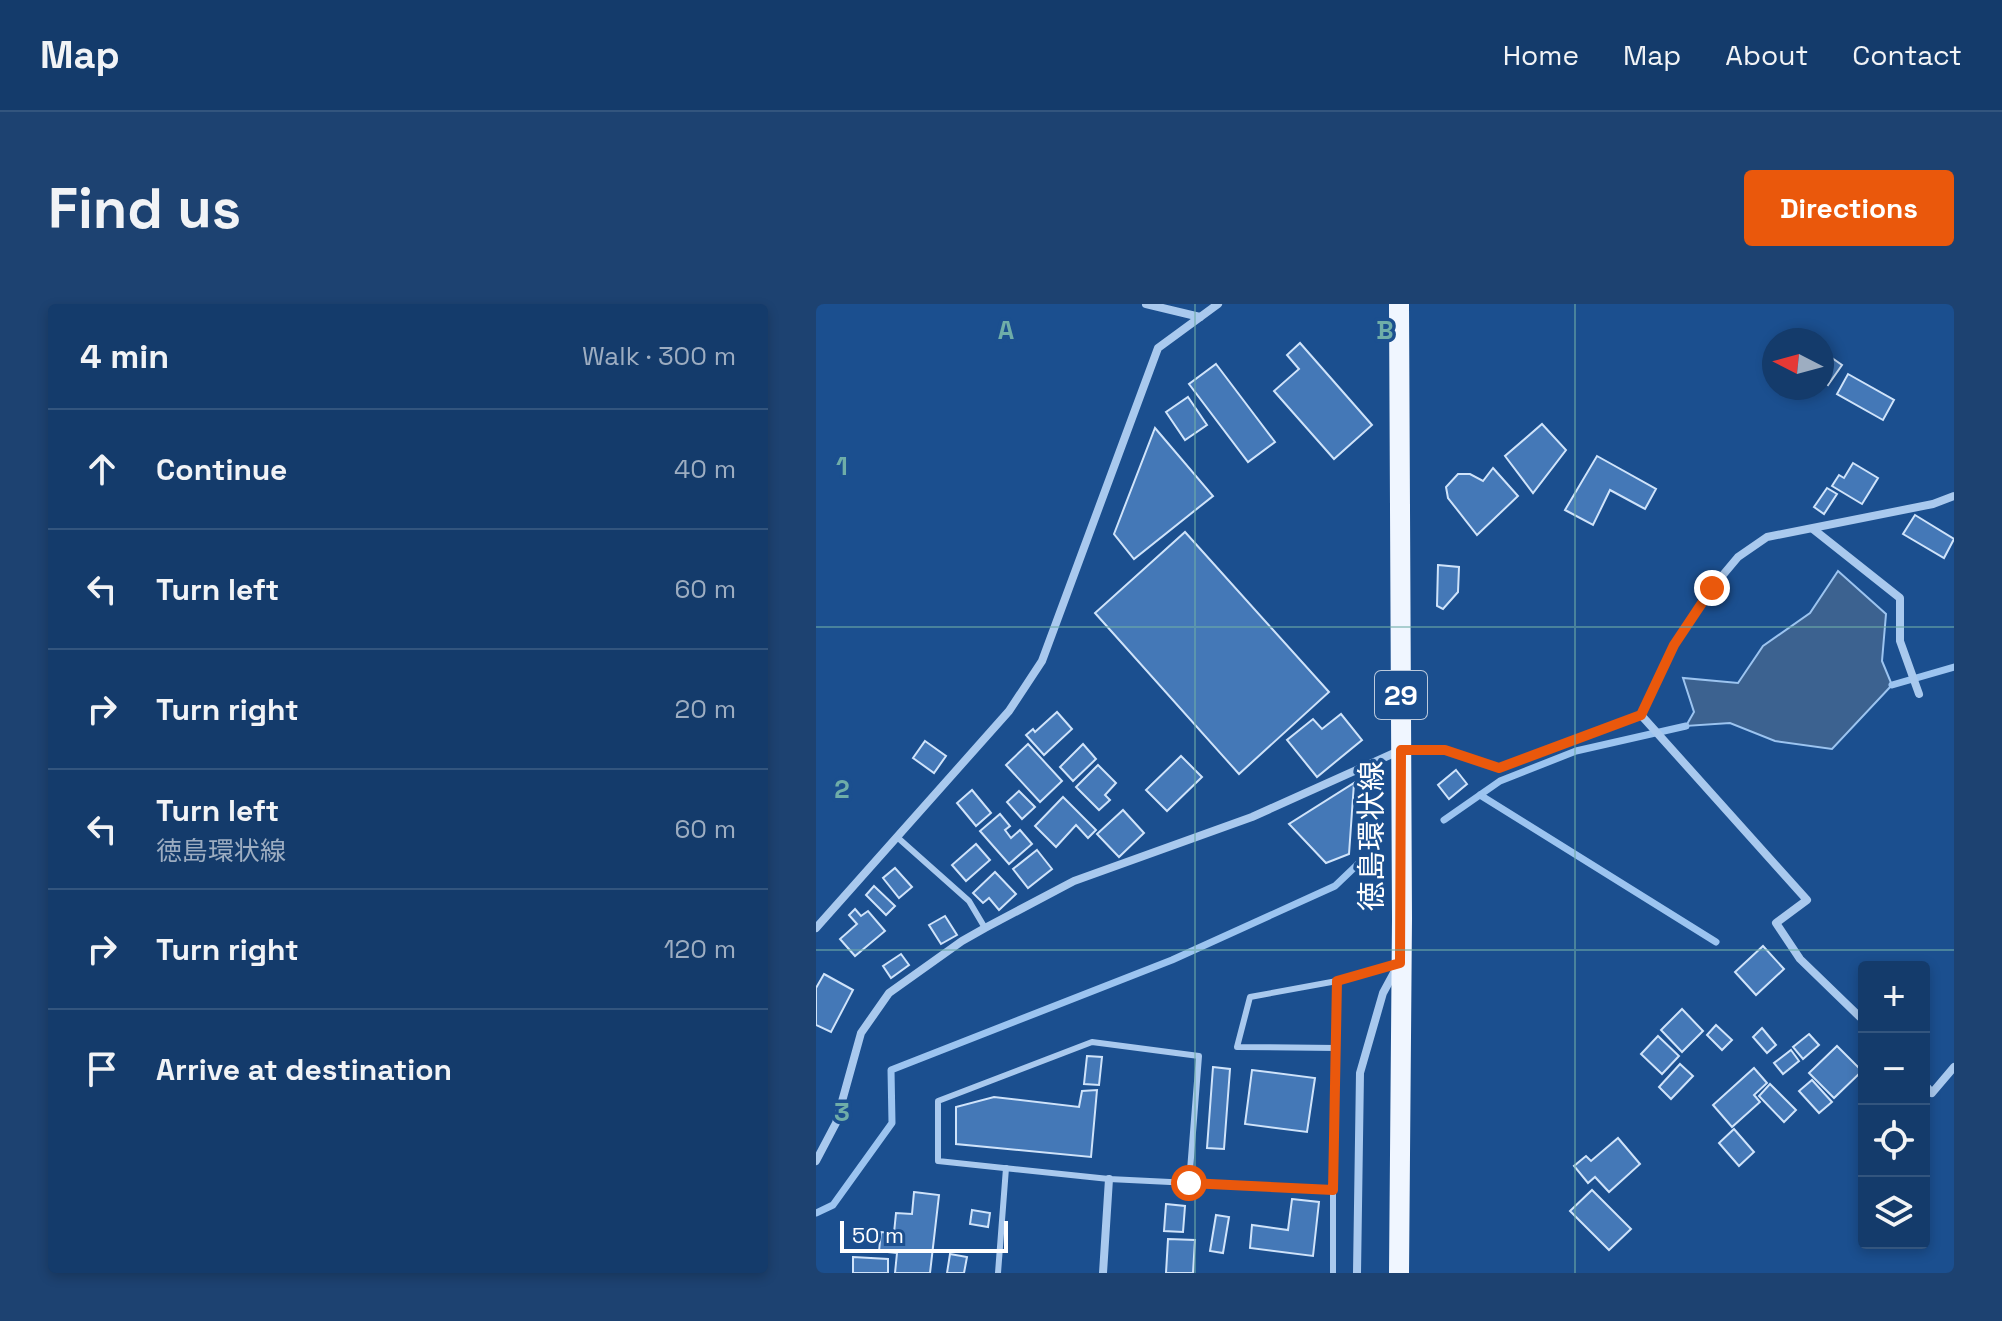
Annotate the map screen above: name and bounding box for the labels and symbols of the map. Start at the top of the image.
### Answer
text: A [998,313,1015,347]
text: B [1376,313,1394,347]
north arrow [1762,328,1834,400]
text: 1 [836,449,848,483]
route end [1694,570,1730,606]
road number: 29 [1375,671,1427,719]
street label: 徳島環状線 [1352,761,1391,911]
text: 2 [834,772,850,806]
text: 3 [834,1095,850,1129]
route start [1171,1165,1207,1201]
scale bar [840,1217,1008,1253]

